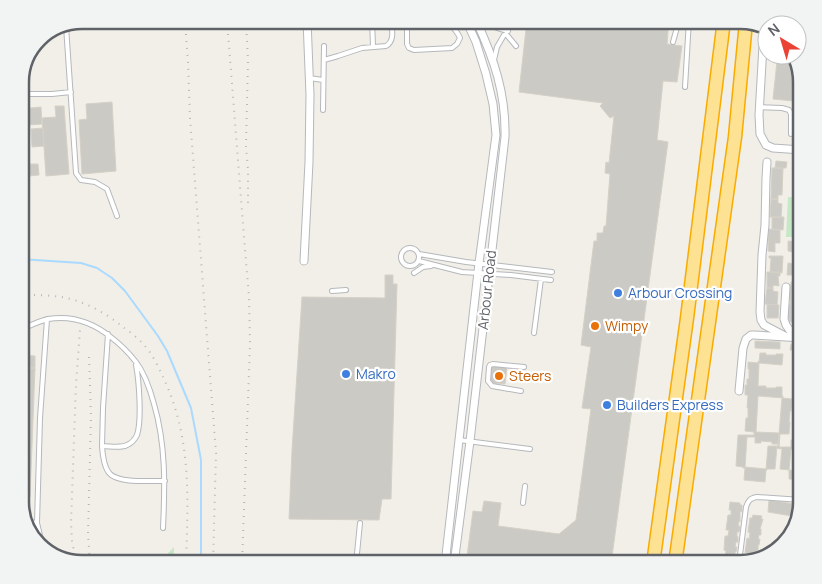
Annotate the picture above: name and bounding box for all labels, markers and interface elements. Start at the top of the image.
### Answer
north arrow [757,15,807,65]
text: N [764,19,784,40]
street label: Arbour Road [473,249,500,331]
place label: Arbour Crossing [628,283,732,302]
marker: Arbour Crossing [612,287,624,299]
place label: Wimpy [605,316,649,335]
marker: Wimpy [589,320,601,332]
place label: Makro [356,364,396,383]
place label: Steers [509,366,551,385]
marker: Makro [340,368,352,380]
marker: Steers [493,370,505,382]
place label: Builders Express [617,395,723,414]
marker: Builders Express [601,399,613,411]

